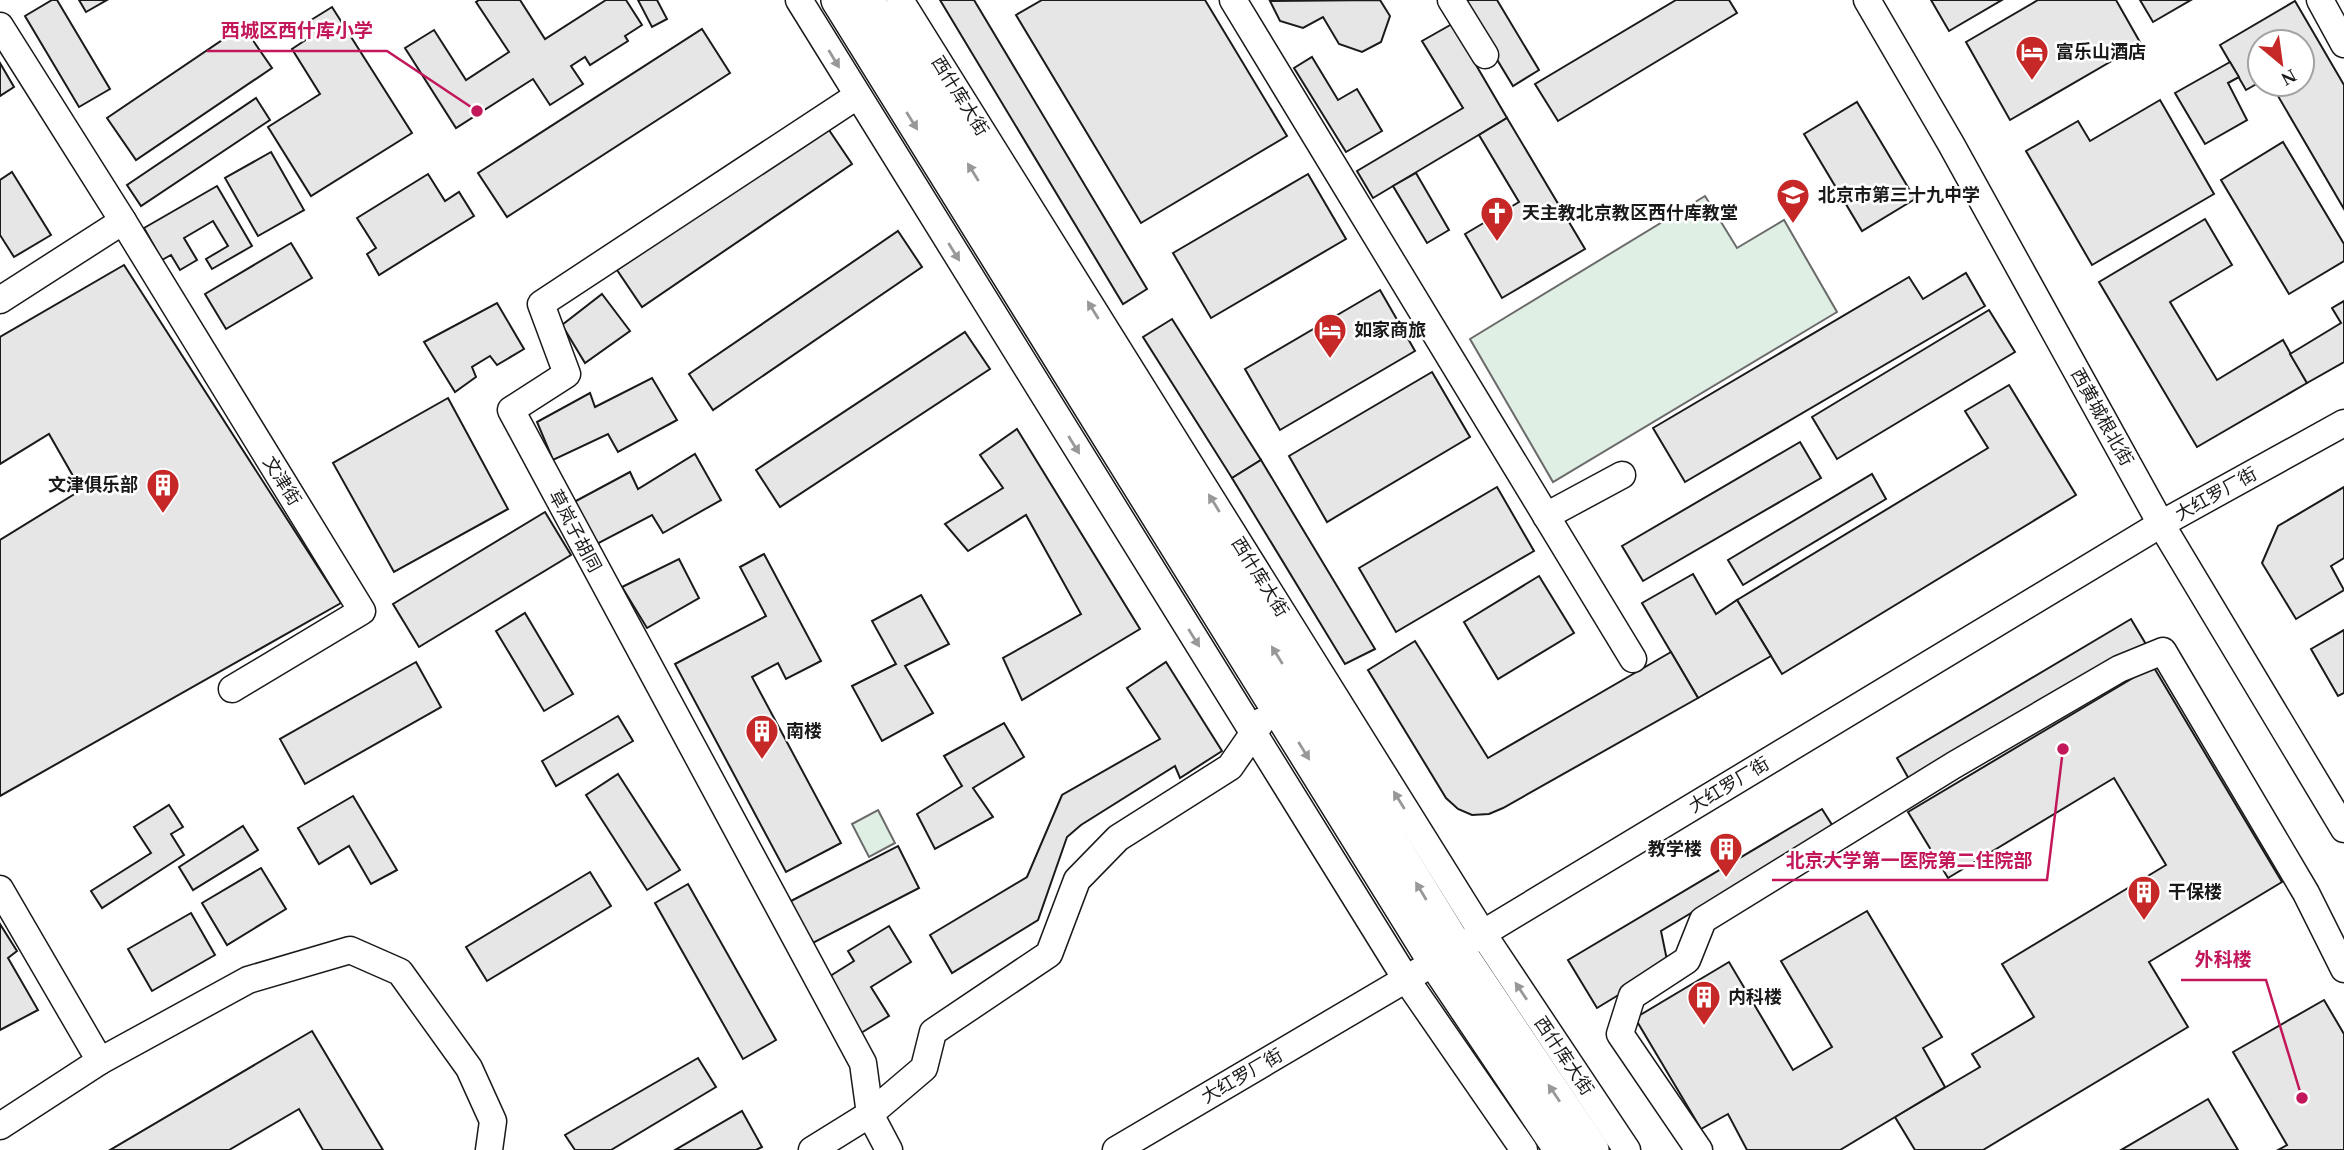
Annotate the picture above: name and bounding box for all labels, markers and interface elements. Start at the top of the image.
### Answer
callout: 西城区西什库小学 [207,11,387,51]
text: 西城区西什库小学 [221,20,373,41]
north arrow [2246,28,2316,98]
hotel icon: 富乐山酒店 [2013,33,2051,82]
place label: 富乐山酒店 [2056,42,2146,62]
one-way arrow [828,49,840,68]
street label: 西什库大街 [928,53,992,139]
text: N [2278,65,2300,90]
one-way arrow [906,111,919,130]
one-way arrow [967,163,980,182]
school or university icon: 北京市第三十九中学 [1774,176,1812,225]
place label: 北京市第三十九中学 [1818,185,1980,205]
church icon: 天主教北京教区西什库教堂 [1478,194,1516,243]
place label: 天主教北京教区西什库教堂 [1522,203,1738,223]
one-way arrow [947,242,960,262]
one-way arrow [1087,300,1100,319]
hotel icon: 如家商旅 [1311,311,1349,360]
place label: 如家商旅 [1354,320,1426,340]
street label: 西黄城根北街 [2067,365,2137,469]
one-way arrow [1067,436,1080,455]
street label: 文津街 [259,453,305,509]
street label: 大红罗厂街 [2172,463,2260,525]
building icon: 文津俱乐部 [144,466,182,515]
place label: 文津俱乐部 [48,475,138,495]
street label: 草岚子胡同 [545,487,605,575]
one-way arrow [1207,493,1220,512]
street label: 西什库大街 [1228,534,1292,620]
one-way arrow [1188,629,1201,648]
one-way arrow [1270,646,1283,665]
building icon: 南楼 [743,712,781,761]
place label: 南楼 [786,721,822,741]
one-way arrow [1297,741,1310,761]
street label: 大红罗厂街 [1685,753,1773,817]
one-way arrow [1393,790,1406,809]
building icon: 教学楼 [1707,830,1745,879]
place label: 教学楼 [1648,839,1702,859]
callout: 北京大学第一医院第二住院部 [1772,840,2047,880]
text: 北京大学第一医院第二住院部 [1785,850,2033,871]
building icon: 干保楼 [2125,873,2163,922]
one-way arrow [1415,881,1428,901]
place label: 干保楼 [2168,882,2222,902]
callout: 外科楼 [2181,940,2266,980]
text: 外科楼 [2194,949,2252,970]
building icon: 内科楼 [1685,978,1723,1027]
one-way arrow [1515,982,1528,1001]
place label: 内科楼 [1728,987,1782,1007]
street label: 西什库大街 [1531,1013,1597,1099]
street label: 大红罗厂街 [1198,1045,1286,1107]
one-way arrow [1548,1084,1561,1103]

